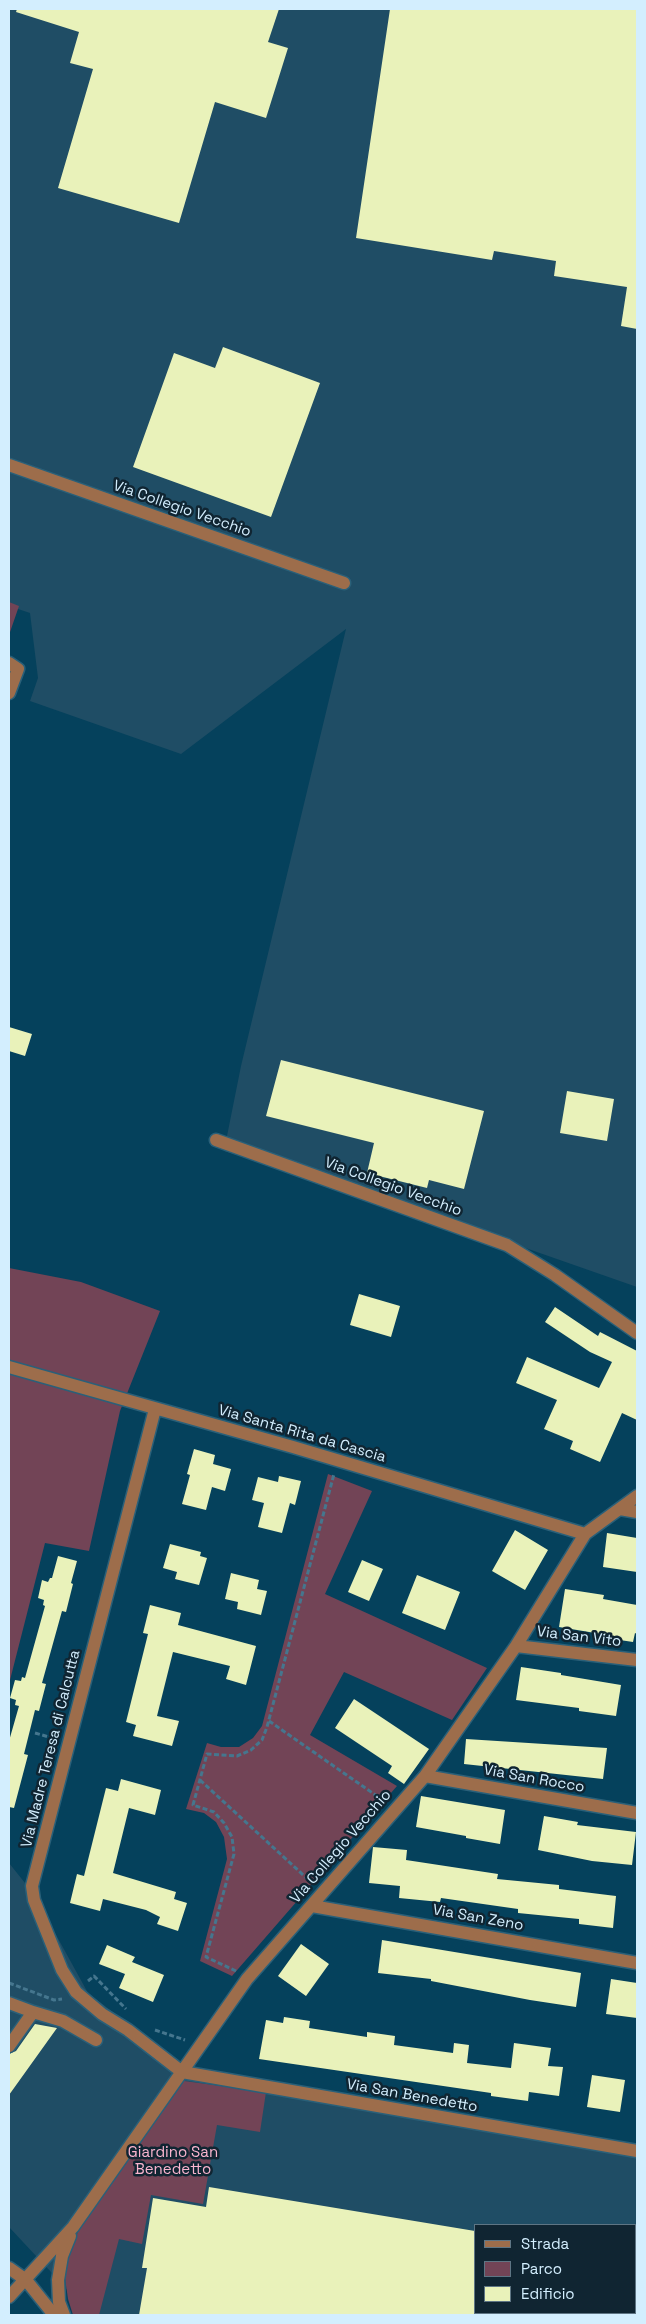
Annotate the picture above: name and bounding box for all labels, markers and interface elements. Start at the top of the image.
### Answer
street label: Via Collegio Vecchio [111,477,253,541]
street label: Via Collegio Vecchio [322,1154,464,1220]
street label: Via Santa Rita da Cascia [216,1401,388,1467]
street label: Via San Vito [536,1623,622,1651]
street label: Via Madre Teresa di Calcutta [18,1648,84,1850]
street label: Via San Rocco [482,1761,586,1797]
street label: Via Collegio Vecchio [287,1786,395,1908]
street label: Via San Zeno [431,1901,525,1935]
street label: Via San Benedetto [345,2076,479,2116]
park label: Giardino San Benedetto [128,2144,218,2179]
legend [473,2224,636,2314]
text: Strada [521,2234,569,2253]
text: Parco [521,2259,562,2278]
text: Edificio [521,2284,575,2303]

